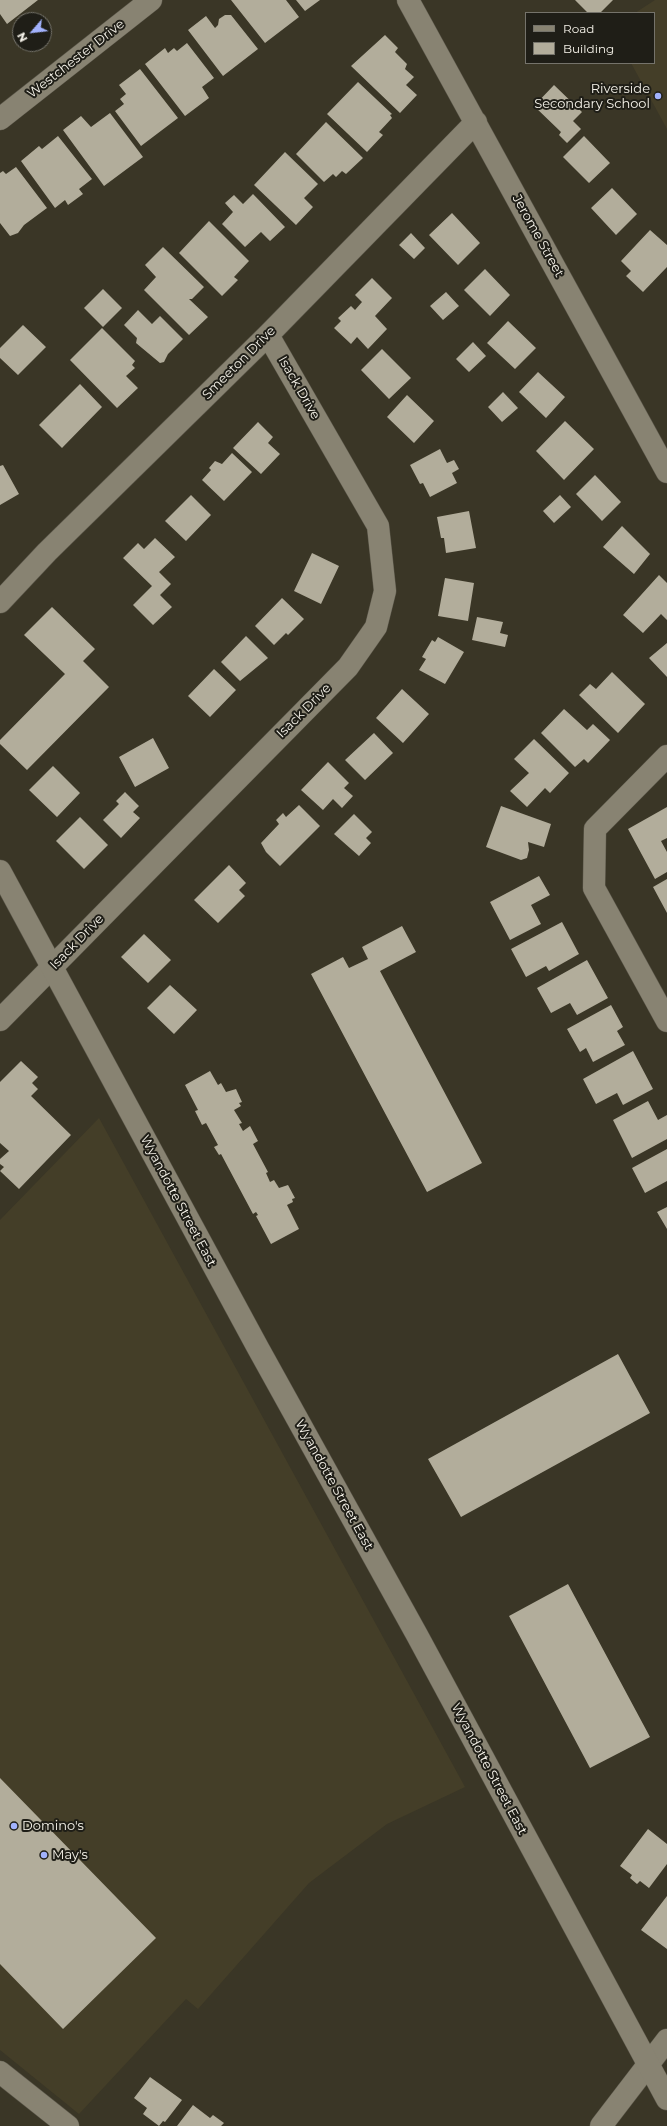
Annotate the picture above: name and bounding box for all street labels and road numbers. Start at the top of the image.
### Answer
street label: Westchester Drive [24,16,128,102]
street label: Jerome Street [509,192,567,280]
street label: Smeeton Drive [199,323,279,403]
street label: Isack Drive [275,354,323,422]
street label: Isack Drive [274,681,334,741]
street label: Isack Drive [47,911,107,973]
street label: Wyandotte Street East [137,1133,219,1269]
street label: Wyandotte Street East [292,1417,376,1553]
street label: Wyandotte Street East [448,1701,530,1837]

